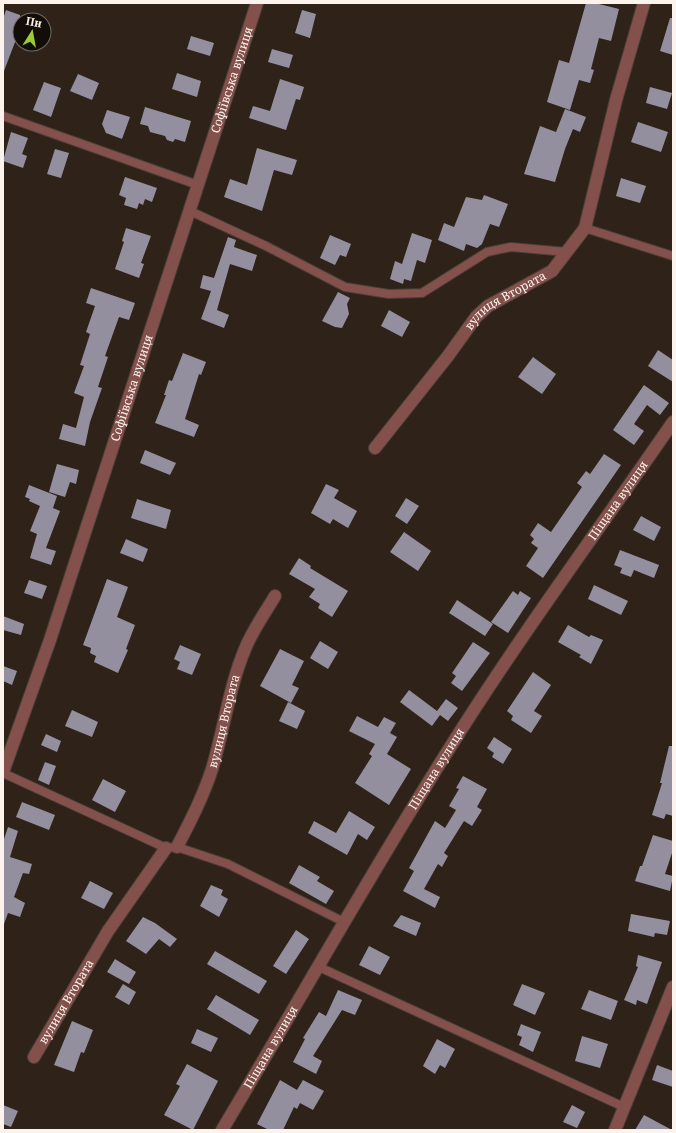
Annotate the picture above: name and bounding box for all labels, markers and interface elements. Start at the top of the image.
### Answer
north arrow [12,12,52,52]
text: Пн [25,13,44,31]
street label: Софіївська вулиця [206,24,257,135]
street label: вулиця Втората [460,267,549,333]
street label: Софіївська вулиця [106,332,157,443]
street label: Піщана вулиця [584,457,652,543]
street label: вулиця Втората [204,672,244,770]
street label: Піщана вулиця [404,724,468,813]
street label: вулиця Втората [34,956,98,1047]
street label: Піщана вулиця [239,1002,301,1092]

